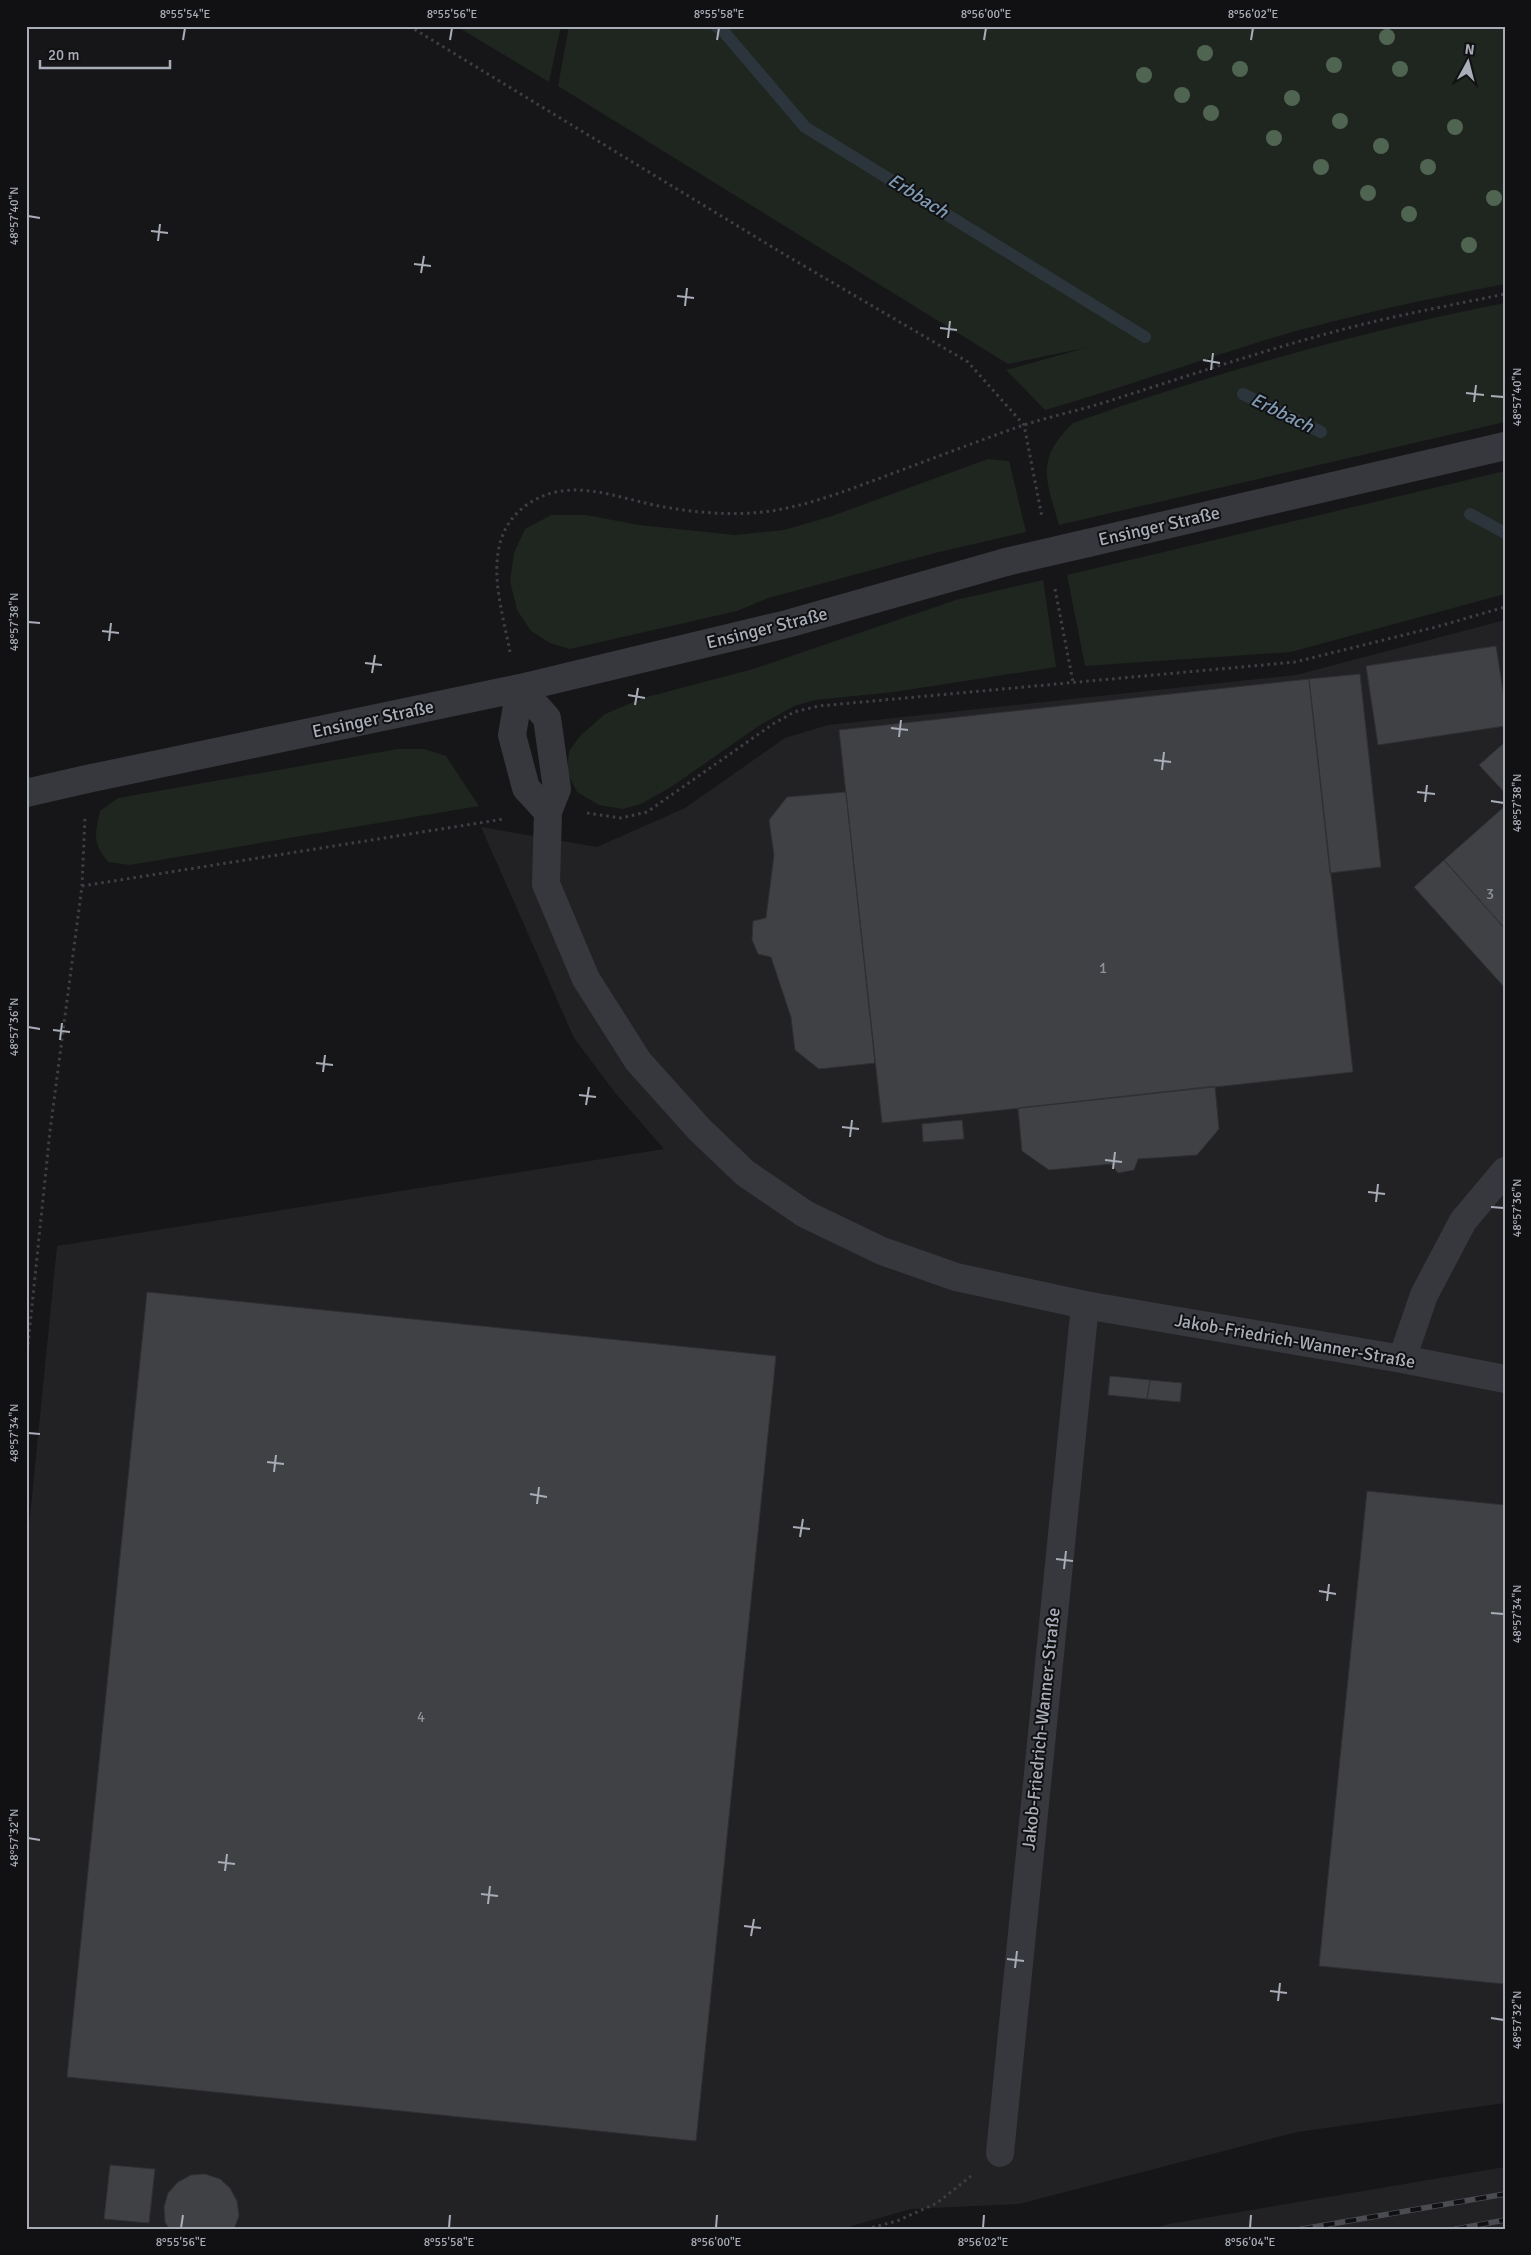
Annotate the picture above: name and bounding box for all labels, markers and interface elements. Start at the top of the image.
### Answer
text: 8°55'54"E [160,7,211,22]
text: 8°55'56"E [427,7,478,22]
text: 8°55'58"E [694,7,745,22]
text: 8°56'00"E [961,7,1012,22]
text: 8°56'02"E [1228,7,1279,22]
scale bar [40,38,170,70]
north arrow [1444,38,1494,88]
text: N [1464,41,1475,59]
text: 20 m [48,46,79,64]
water label: Erbbach [883,168,953,224]
text: 48°57'40"N [7,187,22,245]
text: 48°57'40"N [1510,368,1525,426]
water label: Erbbach [1247,388,1318,439]
street label: Ensinger Straße [1096,501,1222,551]
text: 48°57'38"N [7,593,22,651]
street label: Ensinger Straße [704,602,830,654]
street label: Ensinger Straße [310,695,436,743]
text: 48°57'38"N [1510,774,1525,832]
house number: 3 [1486,885,1494,903]
house number: 1 [1099,959,1107,977]
text: 48°57'36"N [7,998,22,1056]
text: 48°57'36"N [1510,1179,1525,1237]
street label: Jakob-Friedrich-Wanner-Straße [1173,1309,1417,1373]
text: 48°57'34"N [7,1404,22,1462]
text: 48°57'34"N [1510,1585,1525,1643]
street label: Jakob-Friedrich-Wanner-Straße [1017,1607,1065,1851]
house number: 4 [417,1708,425,1726]
text: 48°57'32"N [7,1809,22,1867]
text: 48°57'32"N [1510,1991,1525,2049]
text: 8°55'56"E [156,2235,207,2250]
text: 8°55'58"E [424,2235,475,2250]
text: 8°56'00"E [691,2235,742,2250]
text: 8°56'02"E [958,2235,1009,2250]
text: 8°56'04"E [1225,2235,1276,2250]

